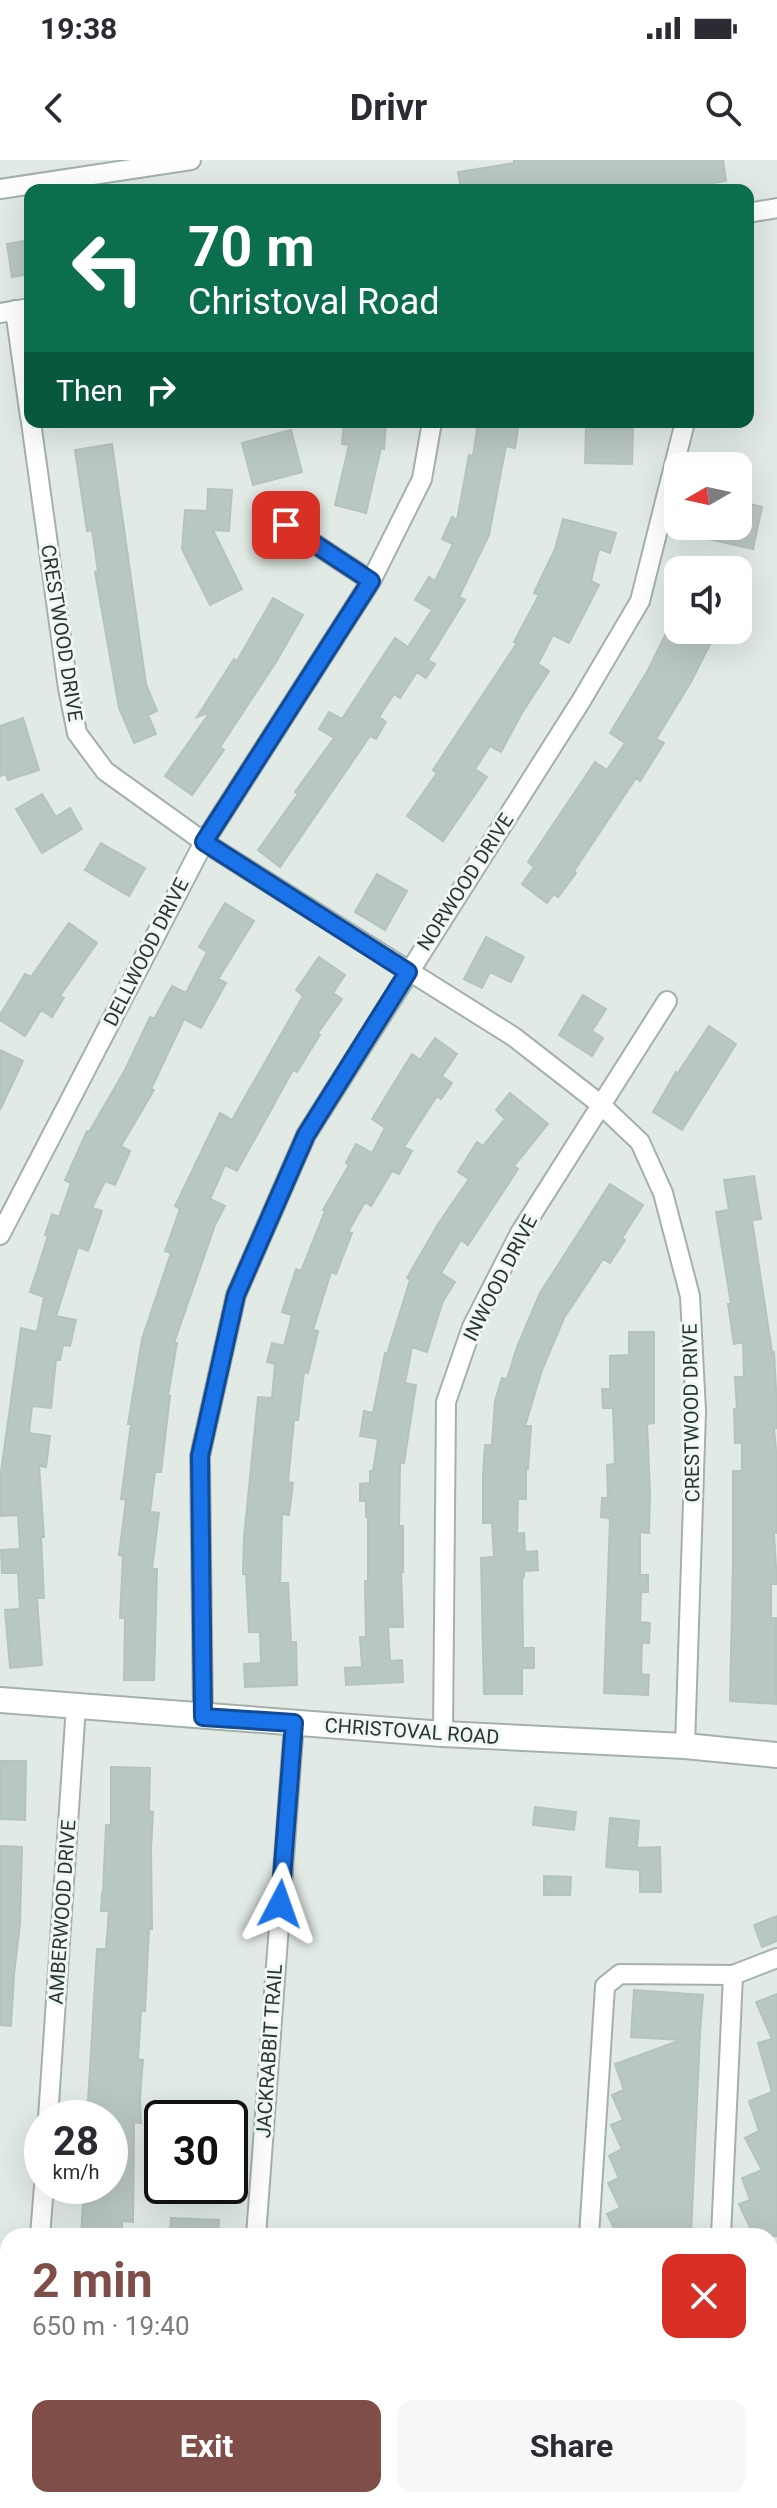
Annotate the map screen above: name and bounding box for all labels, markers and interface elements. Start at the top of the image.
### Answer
text: 19:38 [40,11,117,46]
icon: back [32,86,76,130]
icon: search [701,86,745,130]
text: Drivr [350,87,427,129]
text: 70 m [188,214,315,280]
icon: left [56,216,160,320]
text: Christoval Road [188,281,440,323]
icon: right [139,368,183,412]
text: Then [56,373,123,408]
north arrow [664,452,752,540]
map controls [664,452,752,644]
pin [252,491,320,559]
icon: arrive [264,503,308,547]
street label: CRESTWOOD DRIVE [36,543,88,723]
button: sound [664,556,752,644]
street label: NORWOOD DRIVE [412,809,518,955]
street label: DELLWOOD DRIVE [98,874,194,1030]
street label: INWOOD DRIVE [458,1211,542,1345]
street label: CRESTWOOD DRIVE [677,1323,705,1503]
street label: CHRISTOVAL ROAD [324,1713,500,1749]
street label: AMBERWOOD DRIVE [44,1819,80,2005]
position arrow [238,1862,322,1946]
street label: JACKRABBIT TRAIL [251,1963,287,2139]
speed limit sign: 30 [144,2100,248,2204]
text: 28 [53,2118,99,2165]
text: km/h [53,2160,99,2184]
text: 2 min [32,2252,153,2309]
button: close [662,2254,746,2338]
text: 650 m · 19:40 [32,2311,190,2341]
button: Exit [32,2400,381,2492]
button: Share [397,2400,746,2492]

